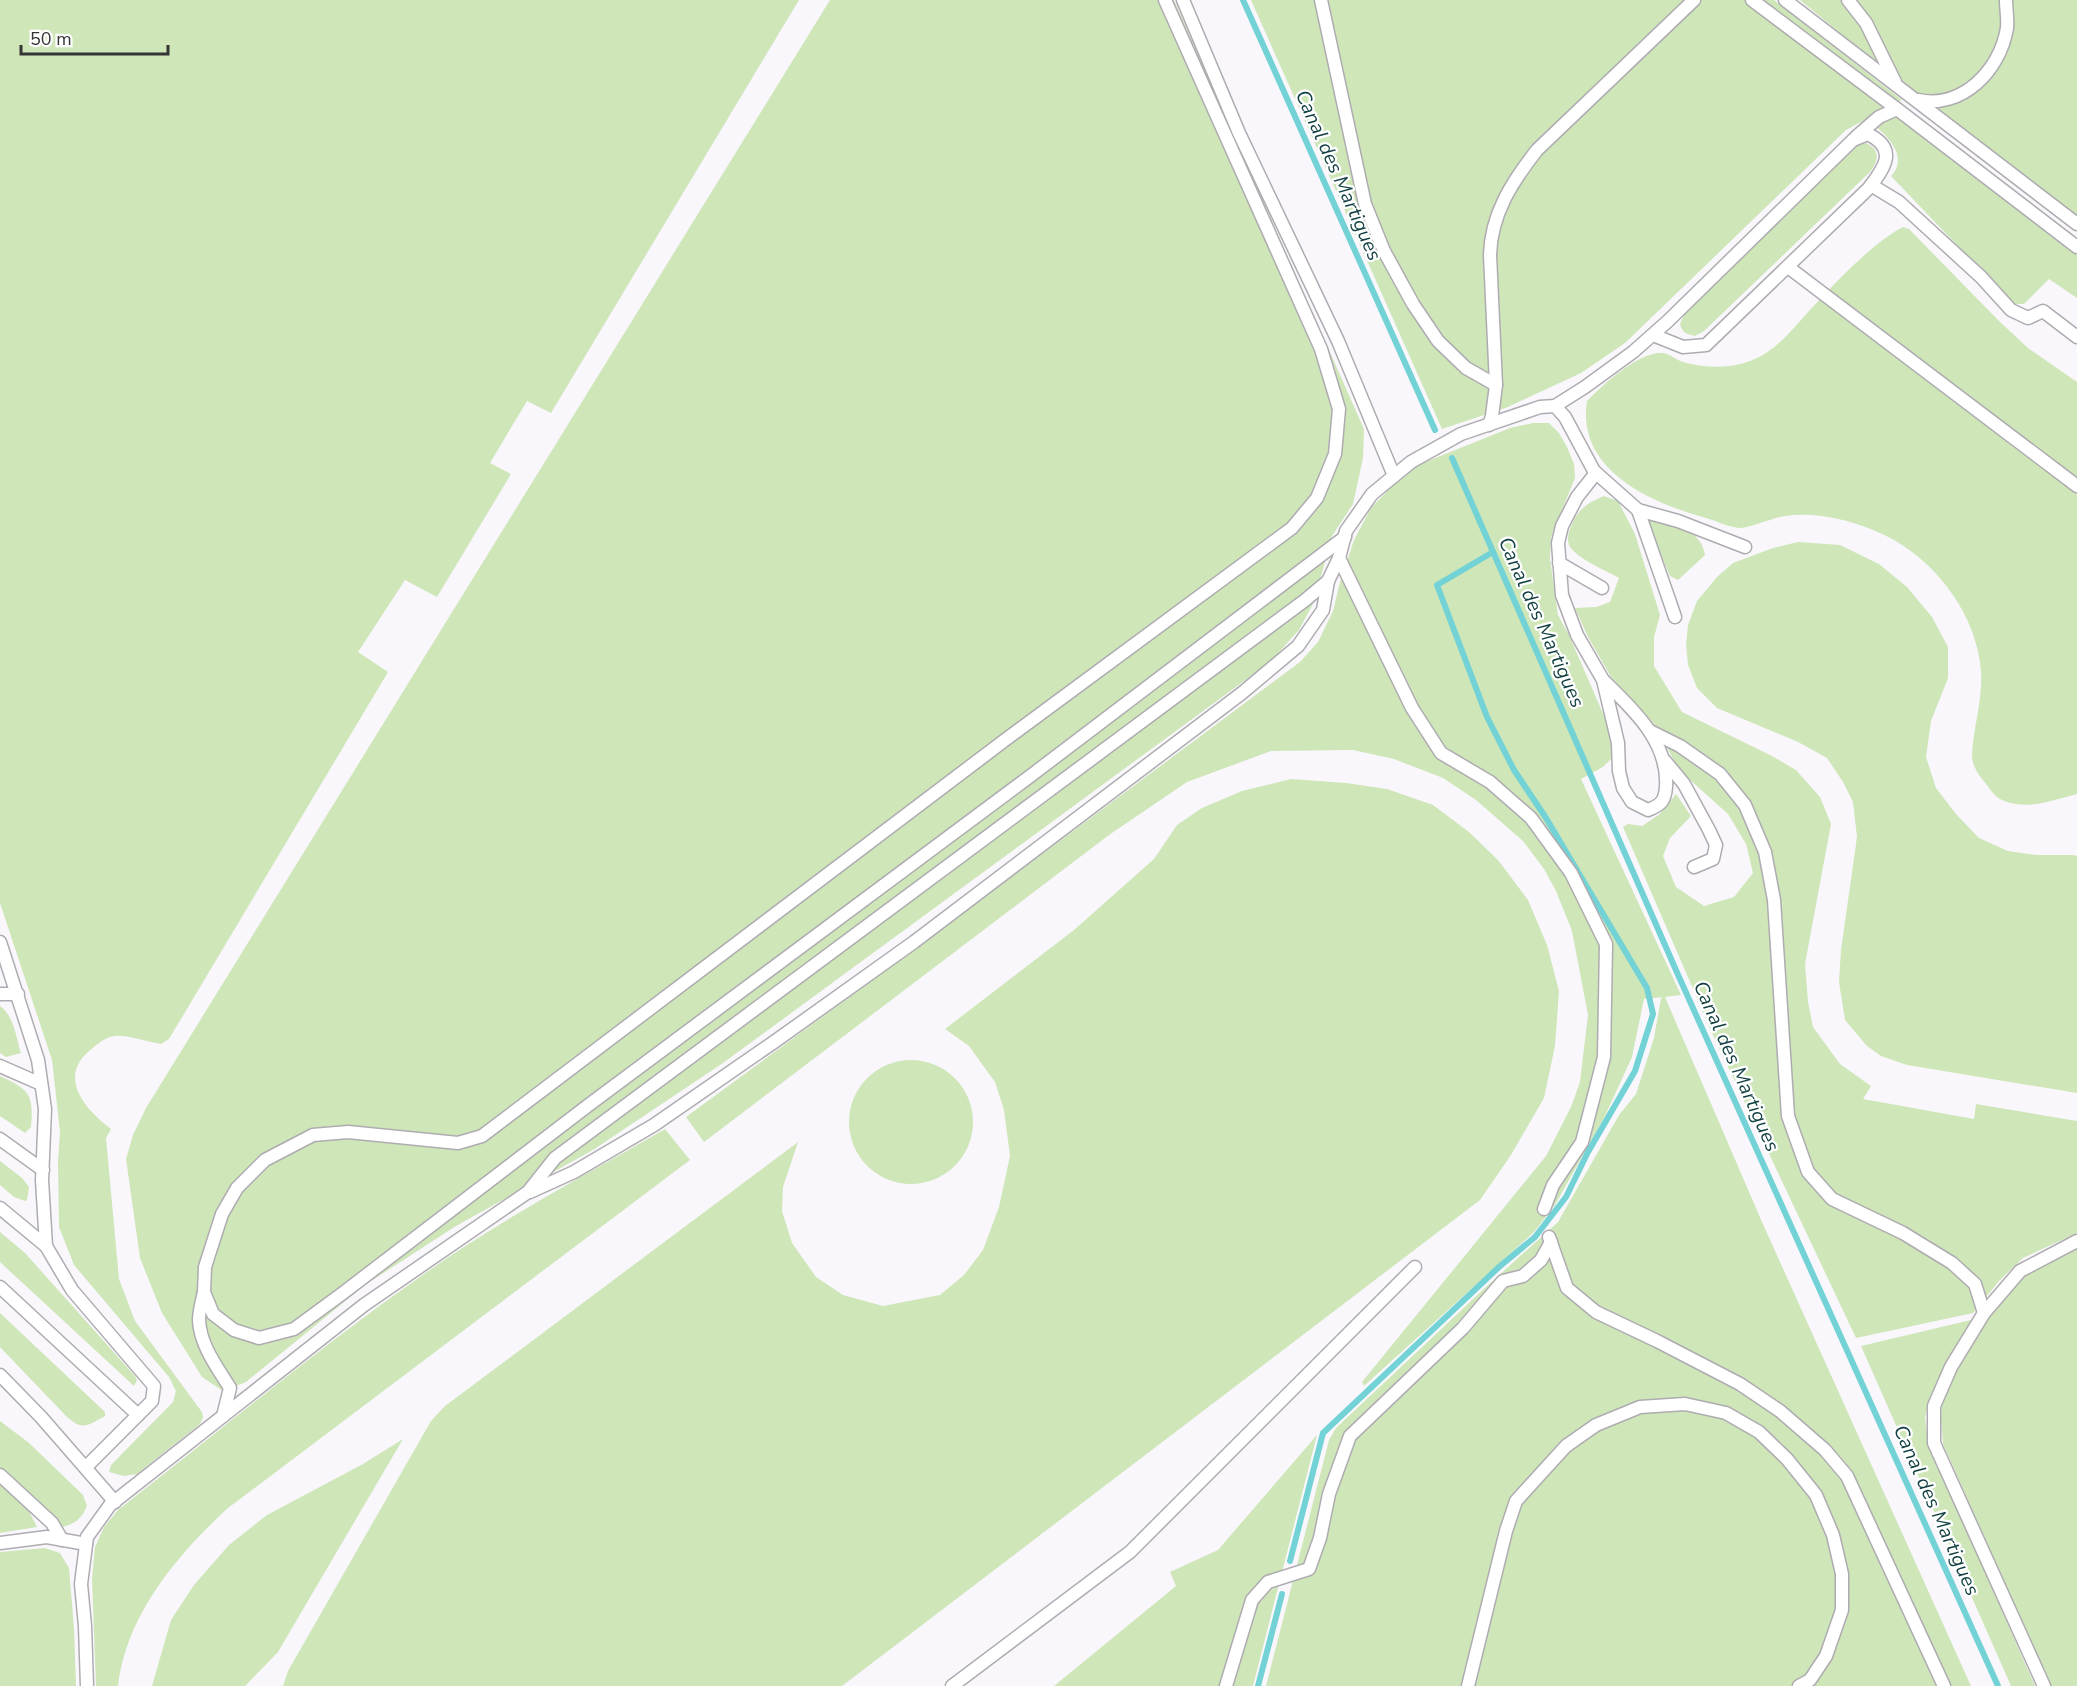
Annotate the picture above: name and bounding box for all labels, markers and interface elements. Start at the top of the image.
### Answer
scale bar [21,18,168,56]
text: 50 m [30,27,72,51]
water label: Canal des Martigues [1289,86,1388,265]
water label: Canal des Martigues [1492,533,1591,712]
water label: Canal des Martigues [1687,977,1786,1156]
water label: Canal des Martigues [1887,1421,1986,1600]

